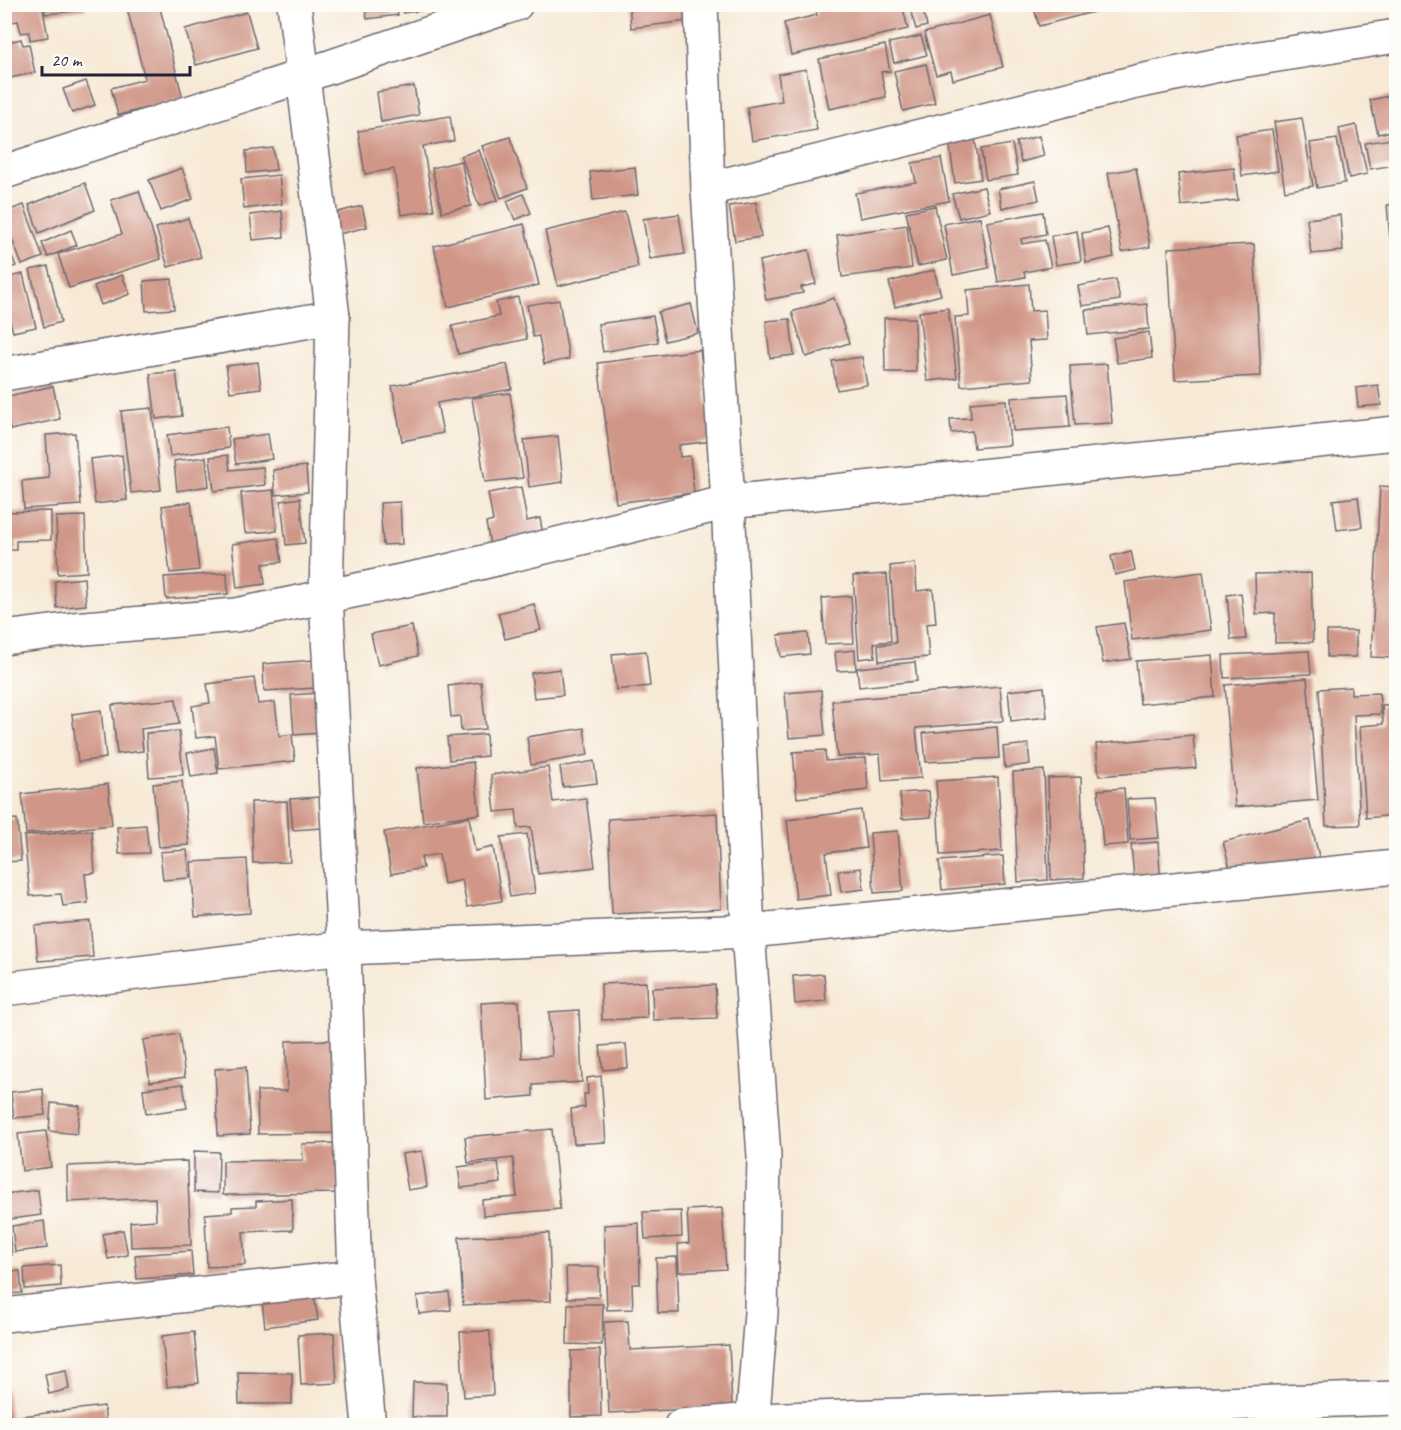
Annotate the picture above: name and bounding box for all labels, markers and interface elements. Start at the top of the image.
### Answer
scale bar [42,39,190,77]
text: 20 m [51,49,84,71]

